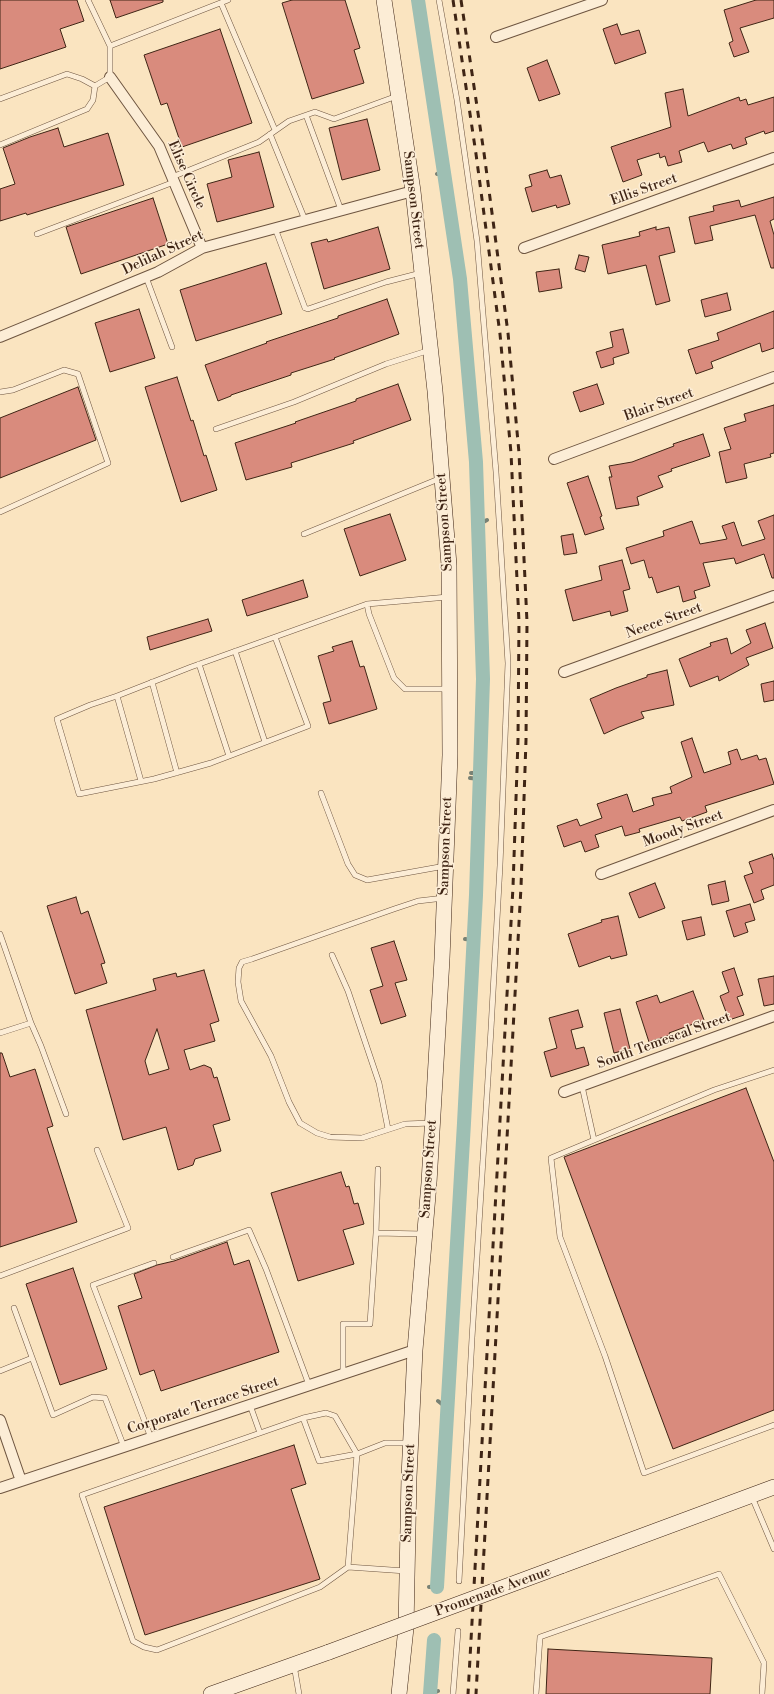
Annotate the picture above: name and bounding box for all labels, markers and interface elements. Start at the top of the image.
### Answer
street label: Elise Circle [164,138,208,212]
street label: Sampson Street [399,150,427,250]
street label: Ellis Street [608,170,680,210]
street label: Delilah Street [120,227,206,279]
street label: Blair Street [622,385,696,425]
street label: Sampson Street [433,472,457,572]
street label: Neece Street [624,600,704,642]
street label: Sampson Street [436,796,456,896]
street label: Moody Street [641,807,725,851]
street label: South Temescal Street [595,1009,733,1073]
street label: Sampson Street [417,1119,441,1219]
street label: Corporate Terrace Street [125,1374,281,1438]
street label: Sampson Street [399,1443,419,1543]
street label: Promenade Avenue [433,1563,553,1621]

